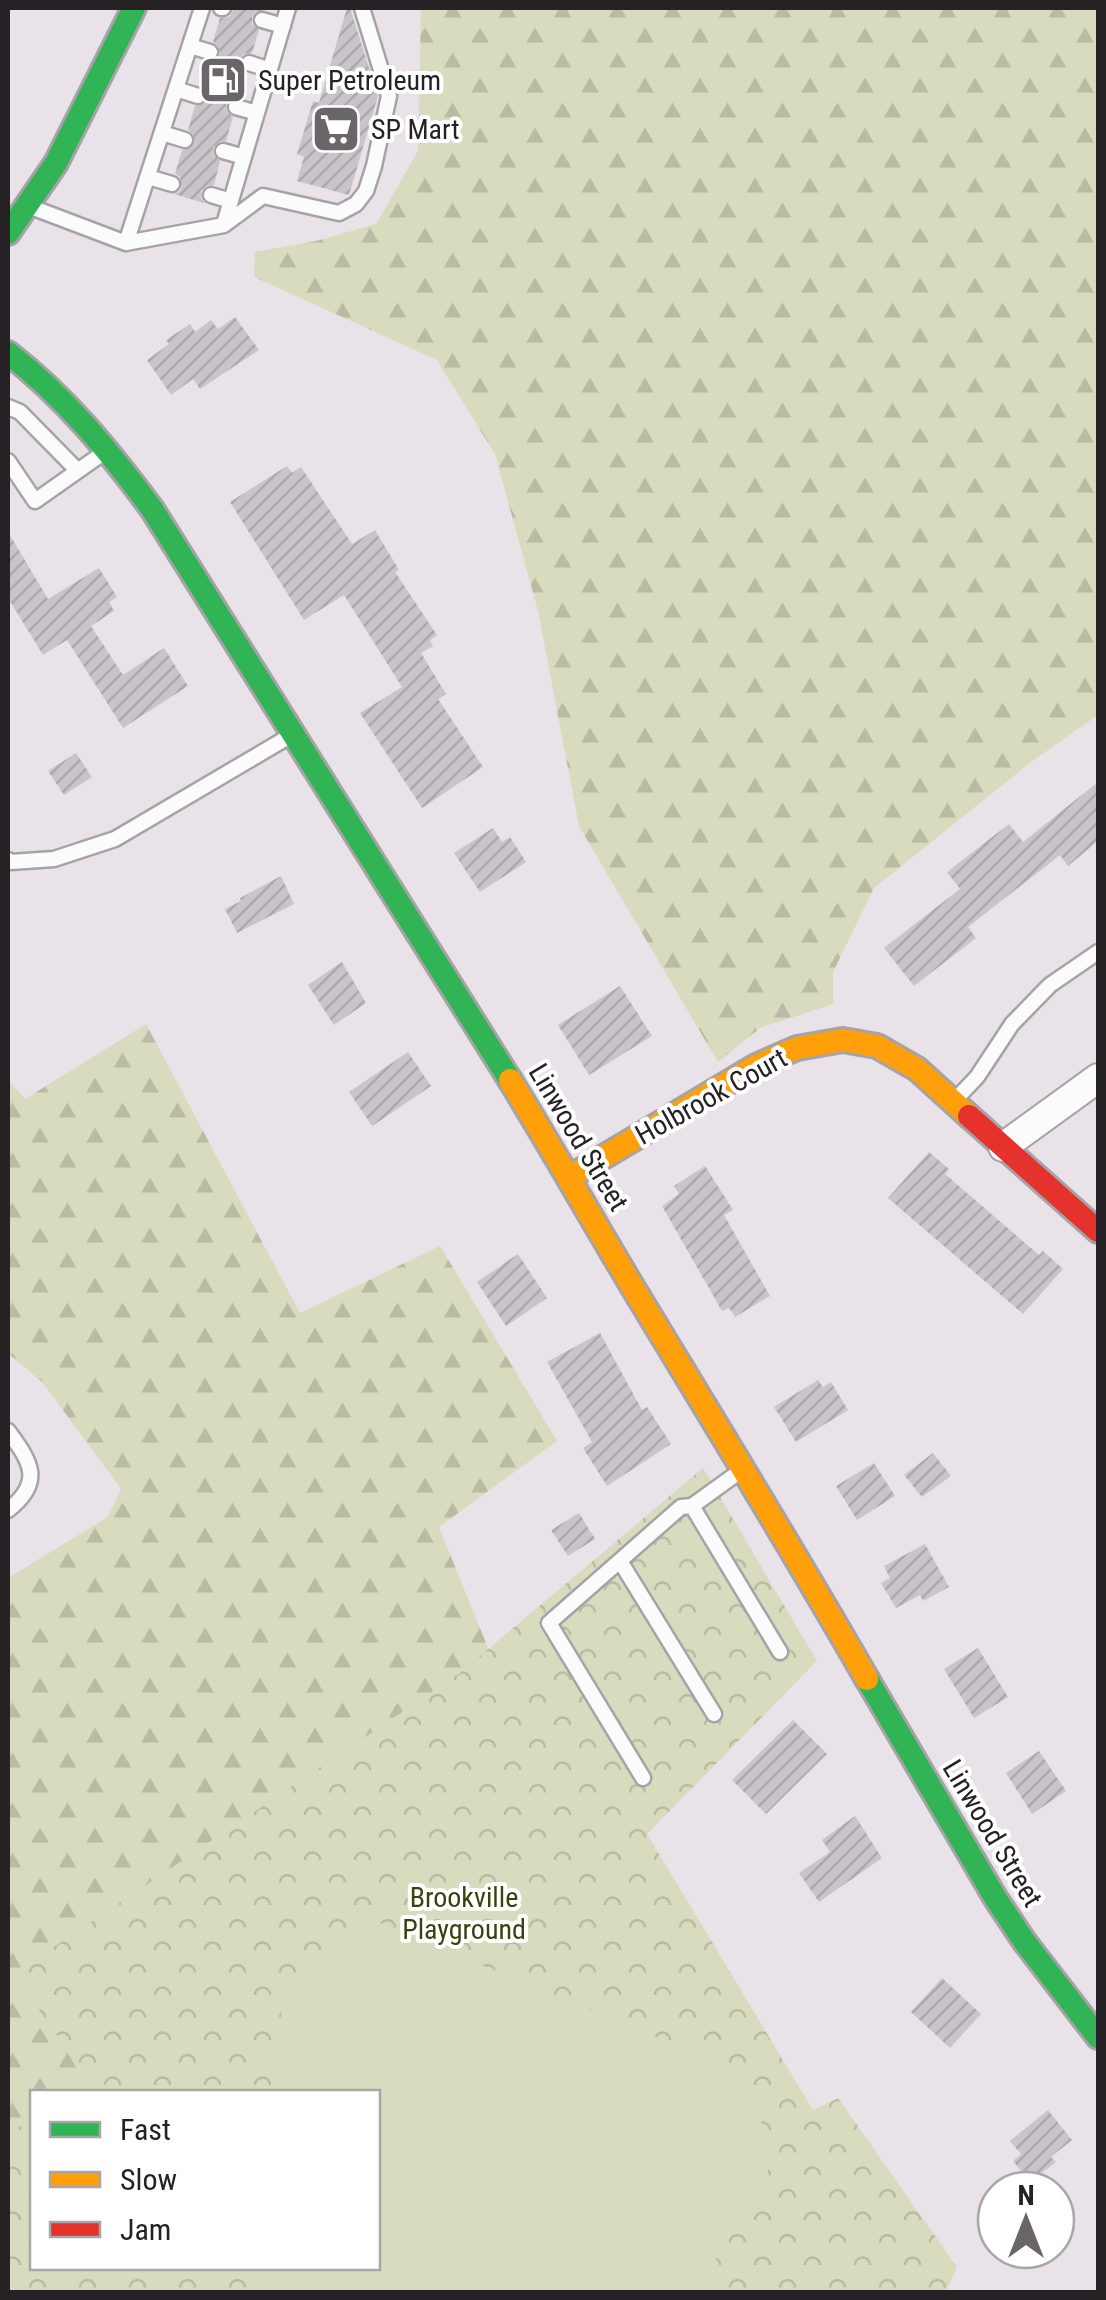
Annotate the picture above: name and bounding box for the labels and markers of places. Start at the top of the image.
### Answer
fuel station icon: Super Petroleum [197,54,249,106]
place label: Super Petroleum [258,64,441,97]
supermarket icon: SP Mart [310,103,362,155]
place label: SP Mart [371,113,460,146]

